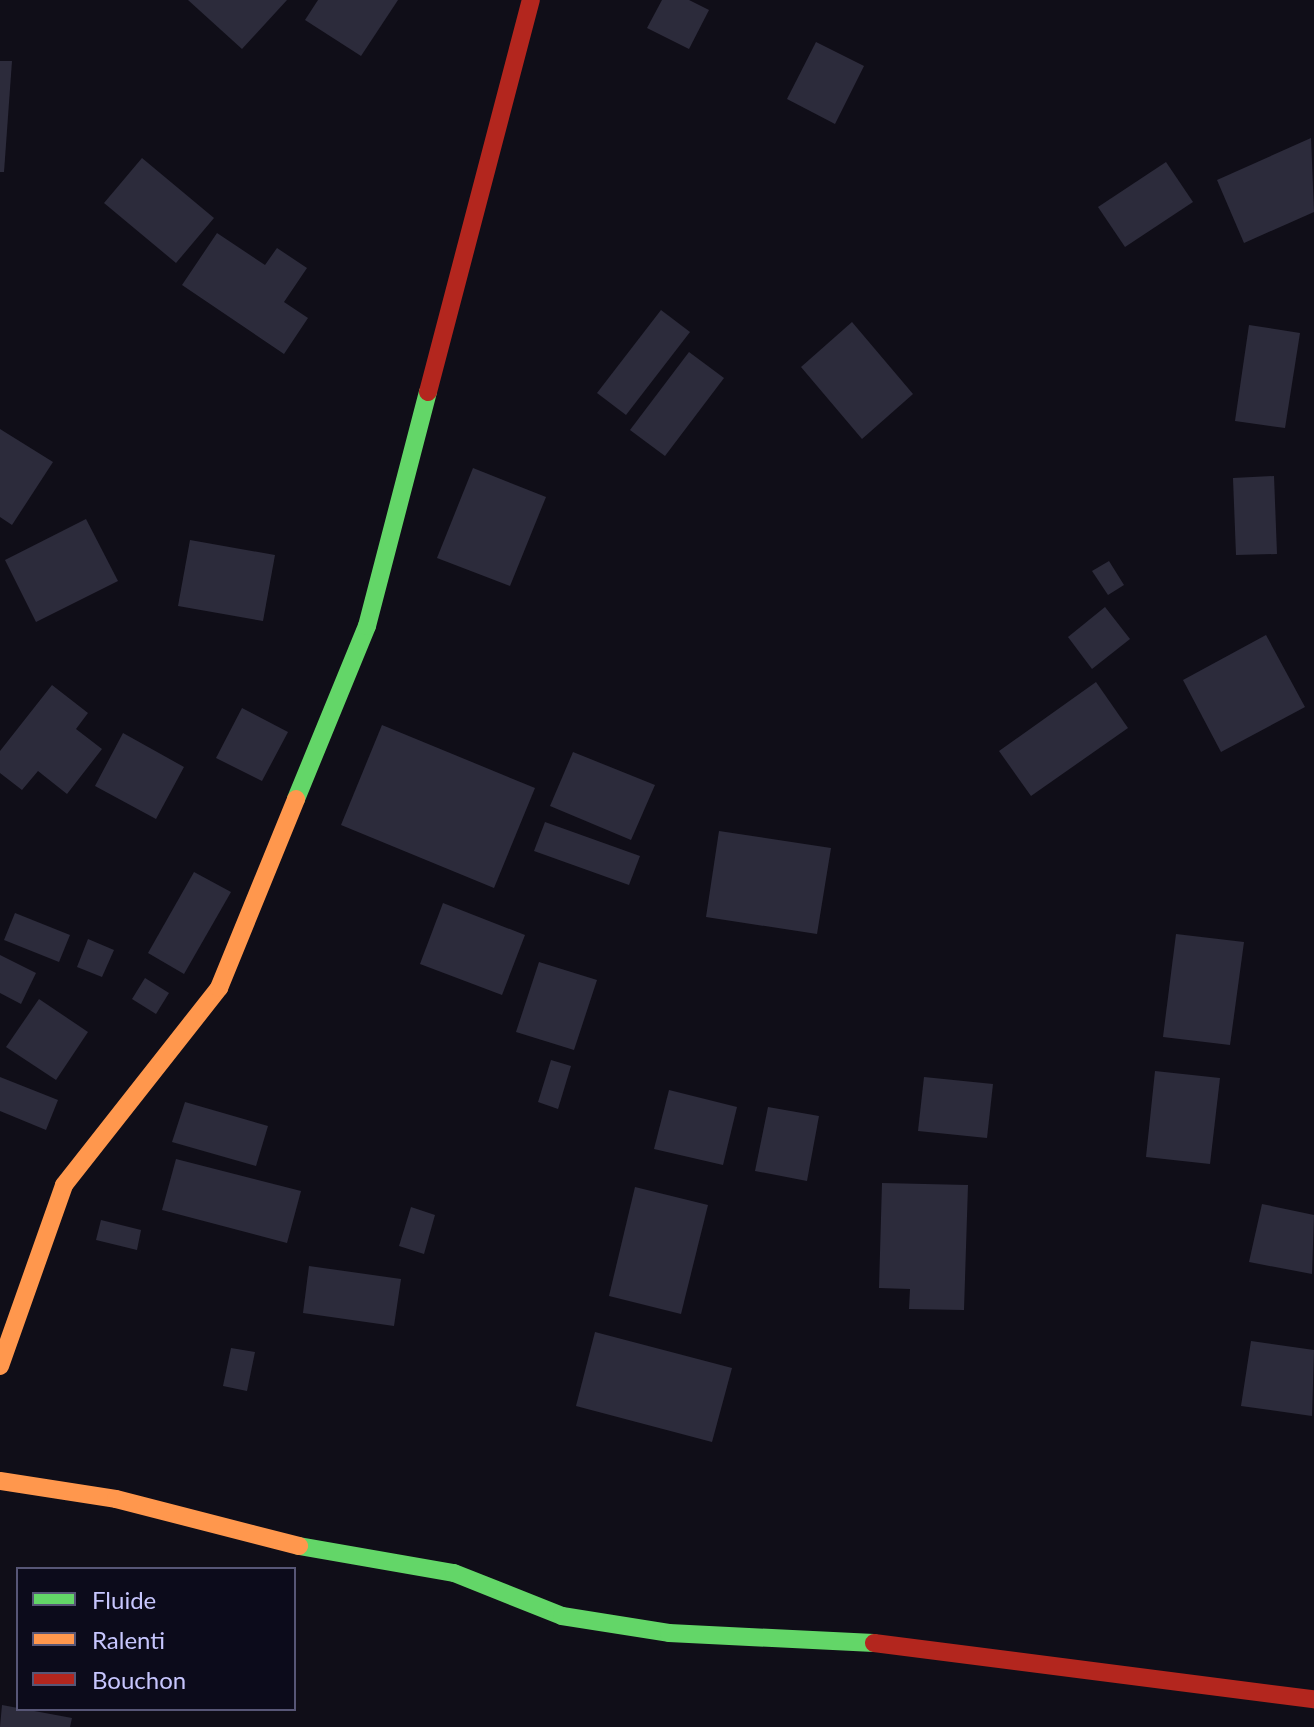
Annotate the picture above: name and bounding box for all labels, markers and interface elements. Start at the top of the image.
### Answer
legend [16,1567,296,1711]
text: Fluide [92,1585,156,1614]
text: Ralenti [92,1625,165,1654]
text: Bouchon [92,1665,186,1694]

